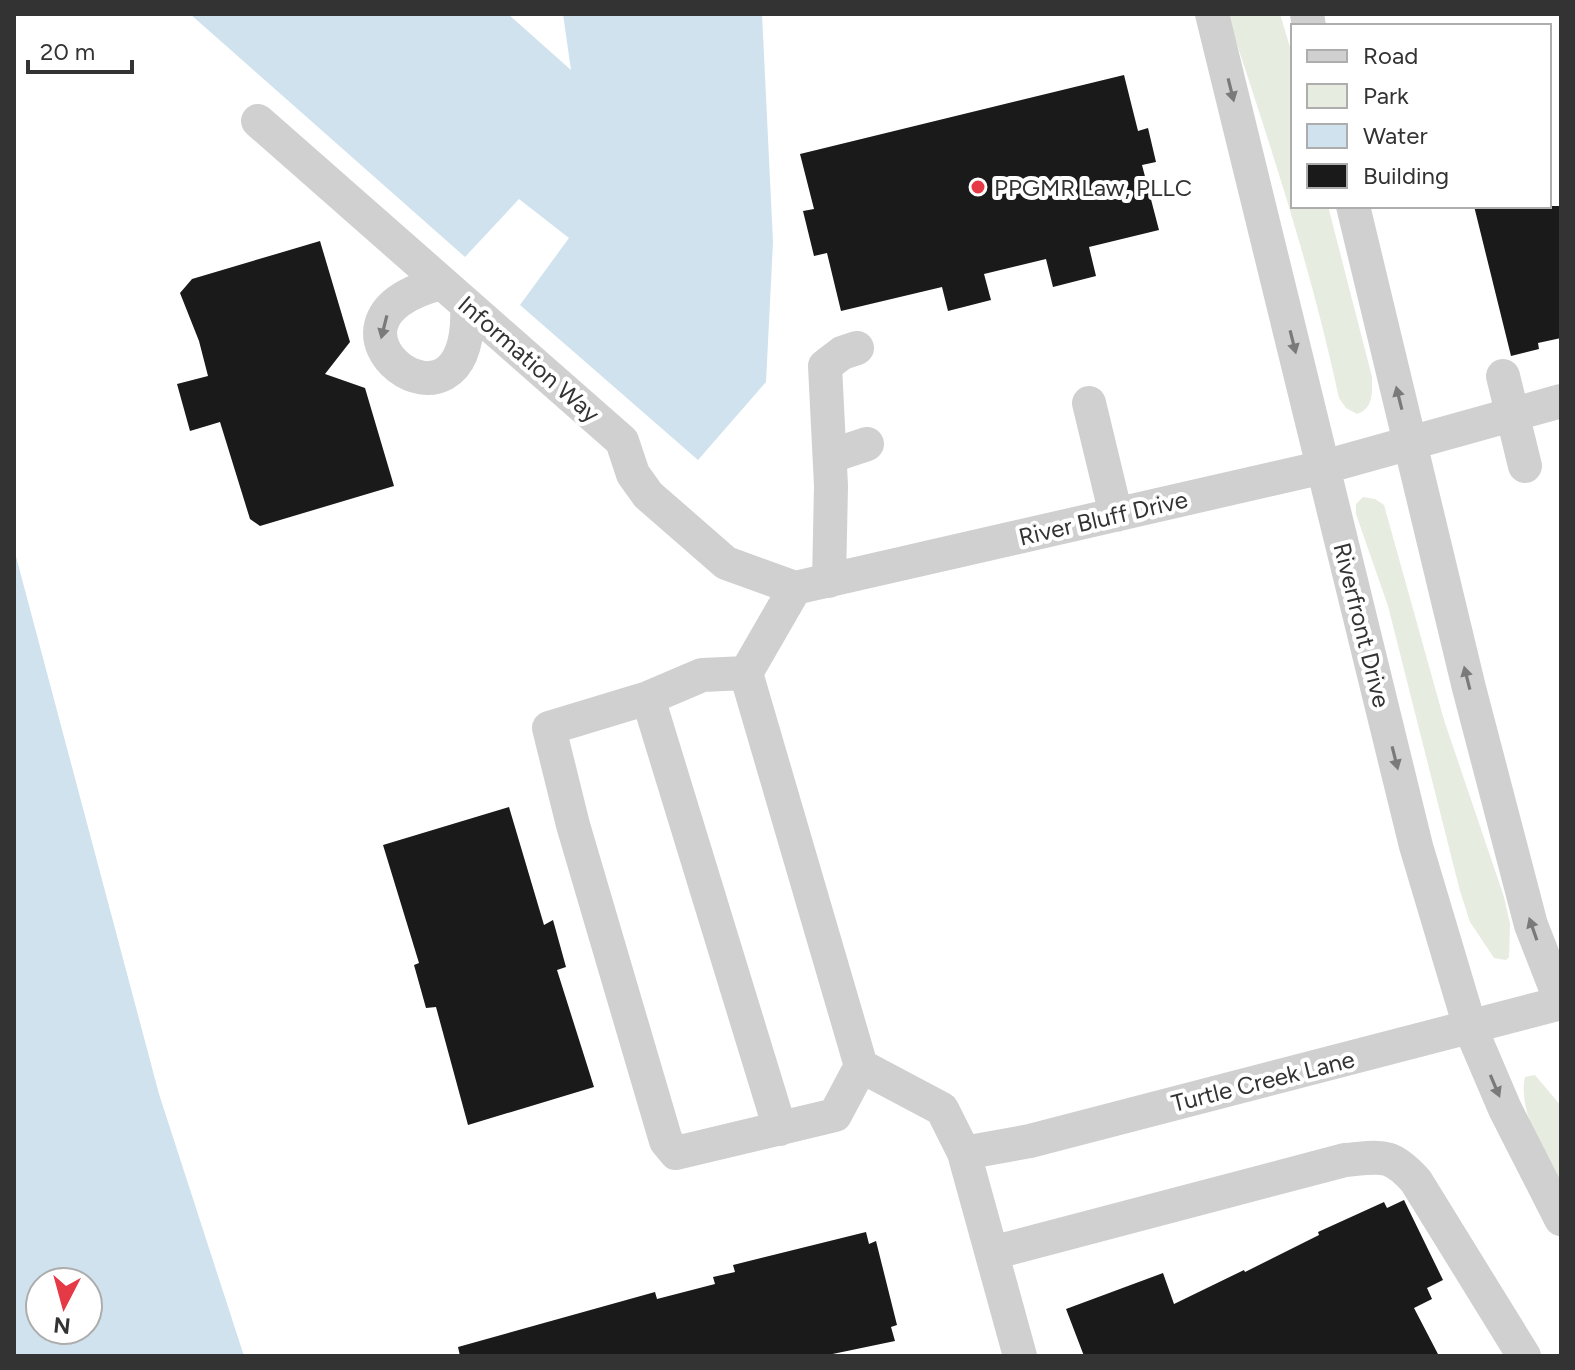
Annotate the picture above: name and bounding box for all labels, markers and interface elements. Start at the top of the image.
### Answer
scale bar [28,24,132,74]
legend [1291,24,1551,208]
text: 20 m [40,37,95,66]
text: Road [1363,41,1418,70]
one-way arrow [1225,77,1237,102]
text: Park [1363,81,1409,110]
text: Water [1363,121,1428,150]
text: Building [1363,161,1449,190]
place label: PPGMR Law, PLLC [994,173,1192,202]
marker: PPGMR Law, PLLC [969,178,987,196]
street label: Information Way [452,290,606,429]
one-way arrow [378,314,390,339]
one-way arrow [1288,330,1300,355]
one-way arrow [1392,385,1405,410]
street label: River Bluff Drive [1016,484,1190,552]
street label: Riverfront Drive [1328,540,1396,710]
one-way arrow [1460,665,1472,690]
one-way arrow [1389,745,1401,770]
one-way arrow [1527,917,1539,941]
street label: Turtle Creek Lane [1169,1044,1357,1118]
one-way arrow [1489,1075,1502,1099]
north arrow [24,1266,104,1346]
text: N [52,1311,72,1340]

